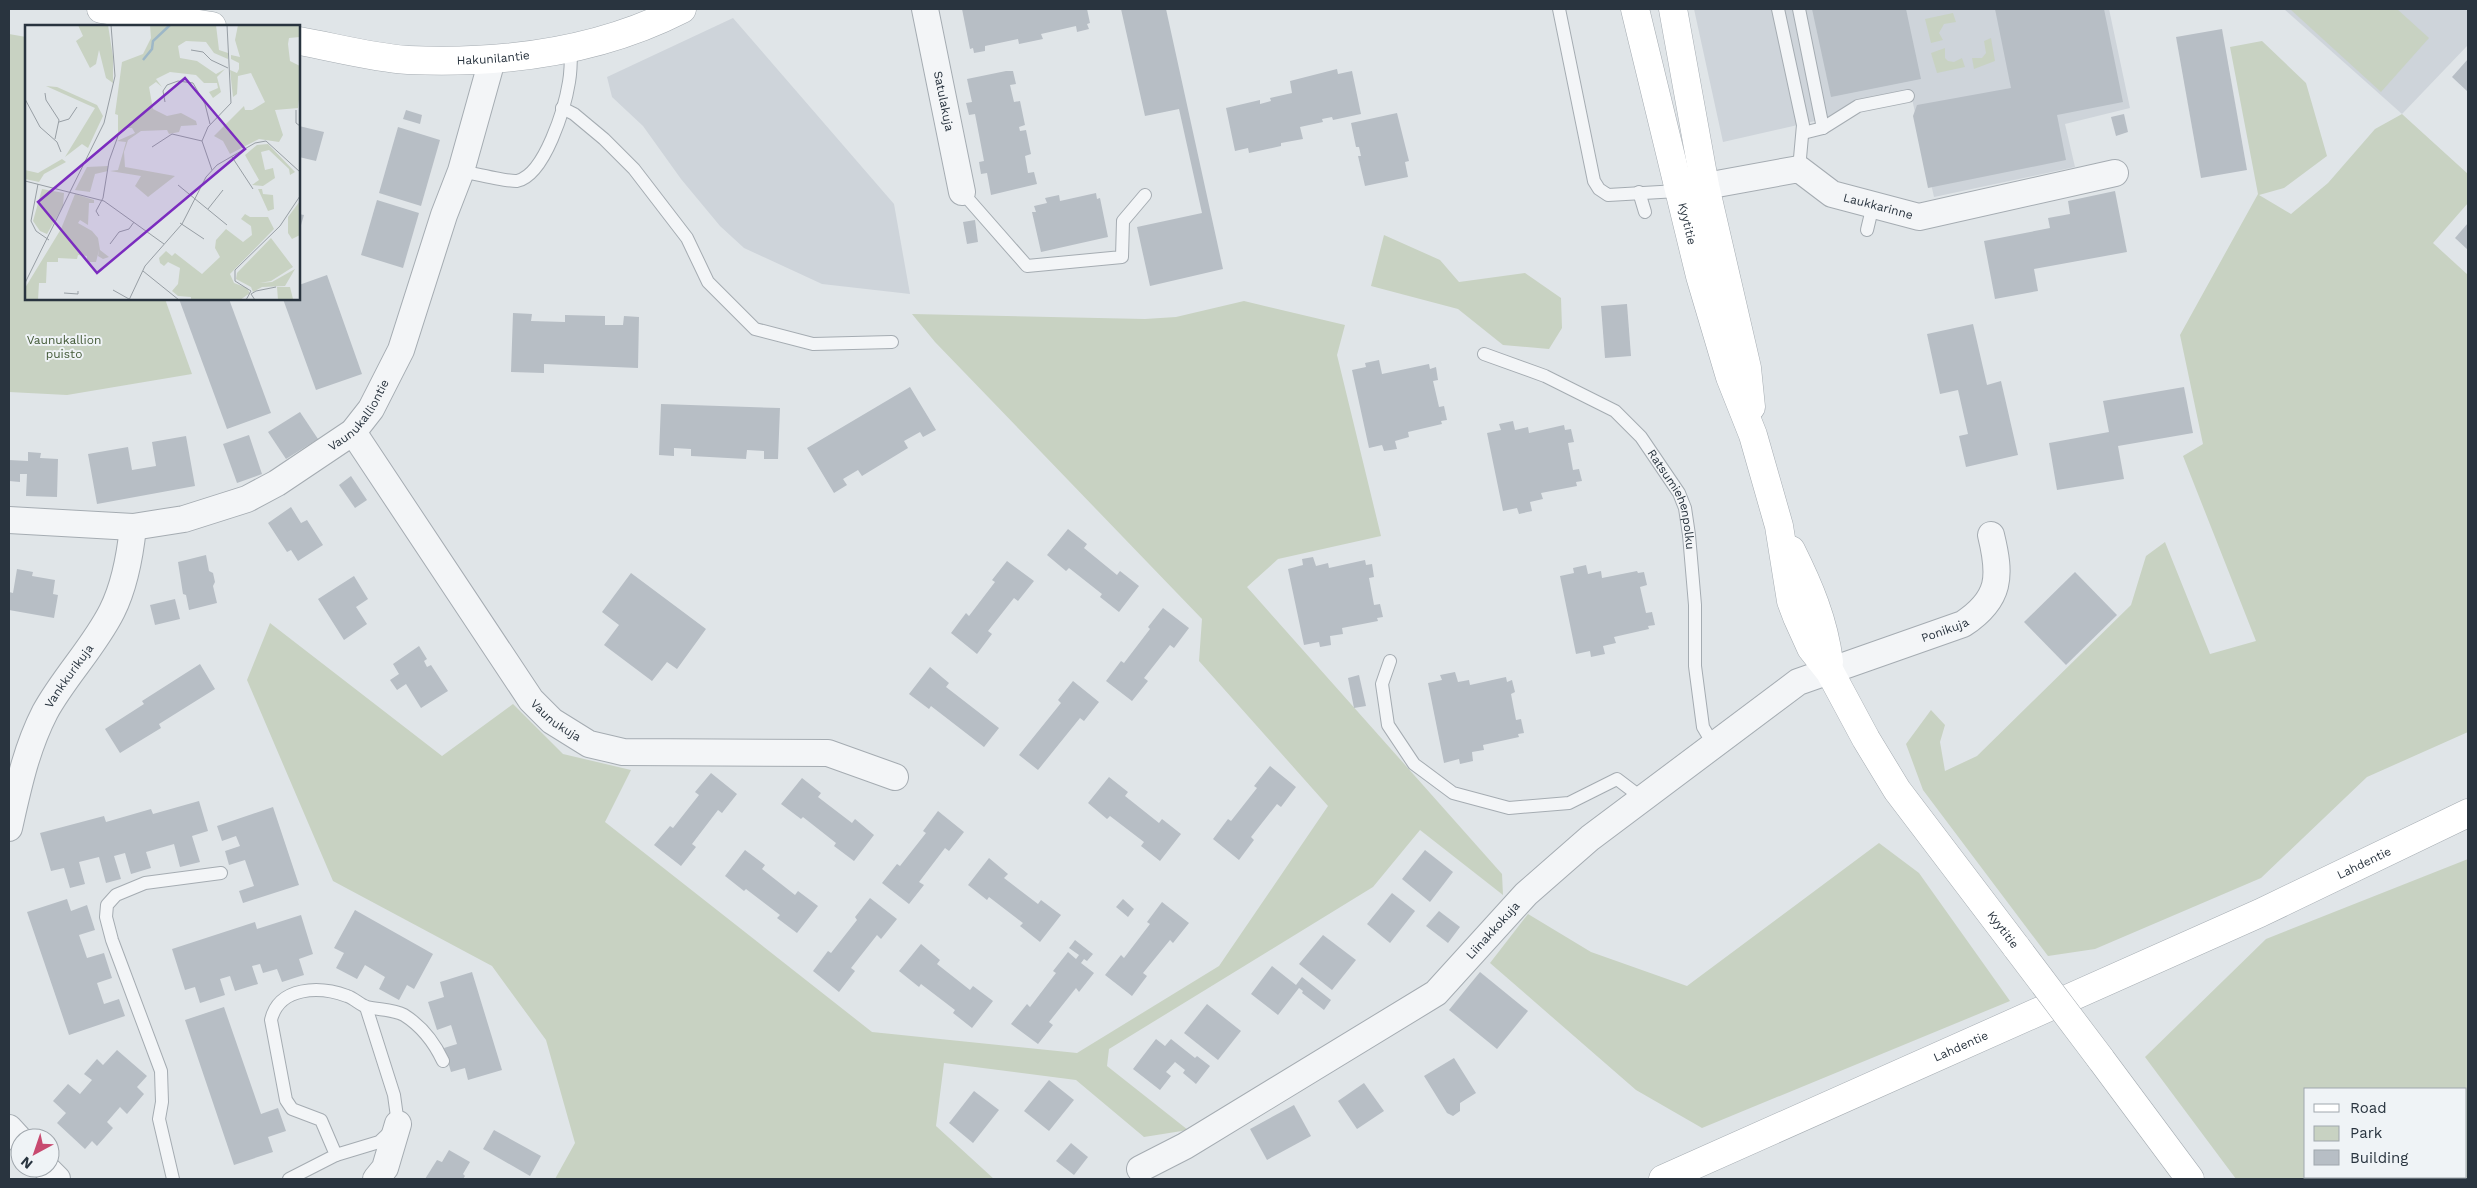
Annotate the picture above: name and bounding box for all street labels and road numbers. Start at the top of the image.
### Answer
street label: Hakunilantie [456,48,531,68]
street label: Satulakuja [931,70,957,133]
street label: Laukkarinne [1842,190,1915,222]
street label: Kyytitie [1675,201,1699,246]
street label: Vaunukalliontie [326,377,392,454]
street label: Ratsumiehenpolku [1644,447,1697,550]
street label: Ponikuja [1919,615,1972,645]
street label: Vankkurikuja [42,641,96,710]
street label: Vaunukuja [528,697,584,744]
street label: Lahdentie [2335,844,2393,882]
street label: Liinakkokuja [1463,899,1523,962]
street label: Kyytitie [1984,908,2022,951]
street label: Lahdentie [1931,1028,1990,1065]

